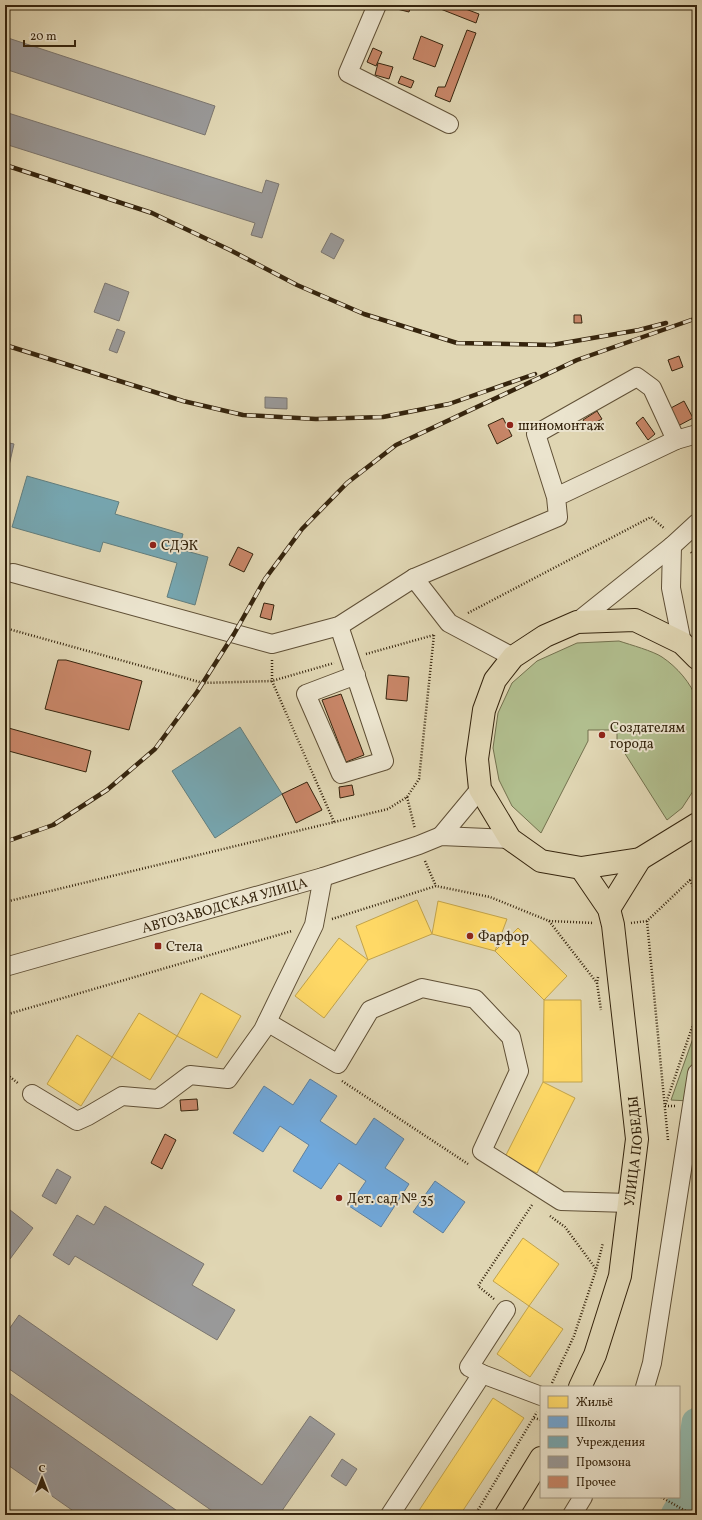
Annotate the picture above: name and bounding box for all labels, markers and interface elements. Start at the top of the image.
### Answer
scale bar [24,22,75,48]
text: 20 m [30,29,57,45]
place label: шиномонтаж [518,417,604,436]
marker: шиномонтаж [505,420,515,430]
place label: СДЭК [161,537,199,556]
marker: СДЭК [148,540,158,550]
place label: Создателям города [610,719,686,754]
marker: Создателям города [597,730,607,740]
street label: АВТОЗАВОДСКАЯ УЛИЦА [140,874,310,939]
place label: Фарфор [478,928,529,947]
marker: Фарфор [465,931,475,941]
place label: Стела [166,938,203,957]
marker: Стела [153,941,163,951]
street label: УЛИЦА ПОБЕДЫ [621,1095,648,1208]
place label: Дет. сад № 35 [347,1190,434,1209]
marker: Дет. сад № 35 [334,1193,344,1203]
legend [540,1386,680,1498]
text: Жильё [576,1395,613,1411]
text: Школы [576,1415,616,1431]
text: Учреждения [576,1435,645,1451]
text: Промзона [576,1455,631,1471]
north arrow [22,1458,62,1498]
text: С [38,1462,46,1477]
text: Прочее [576,1475,616,1491]

